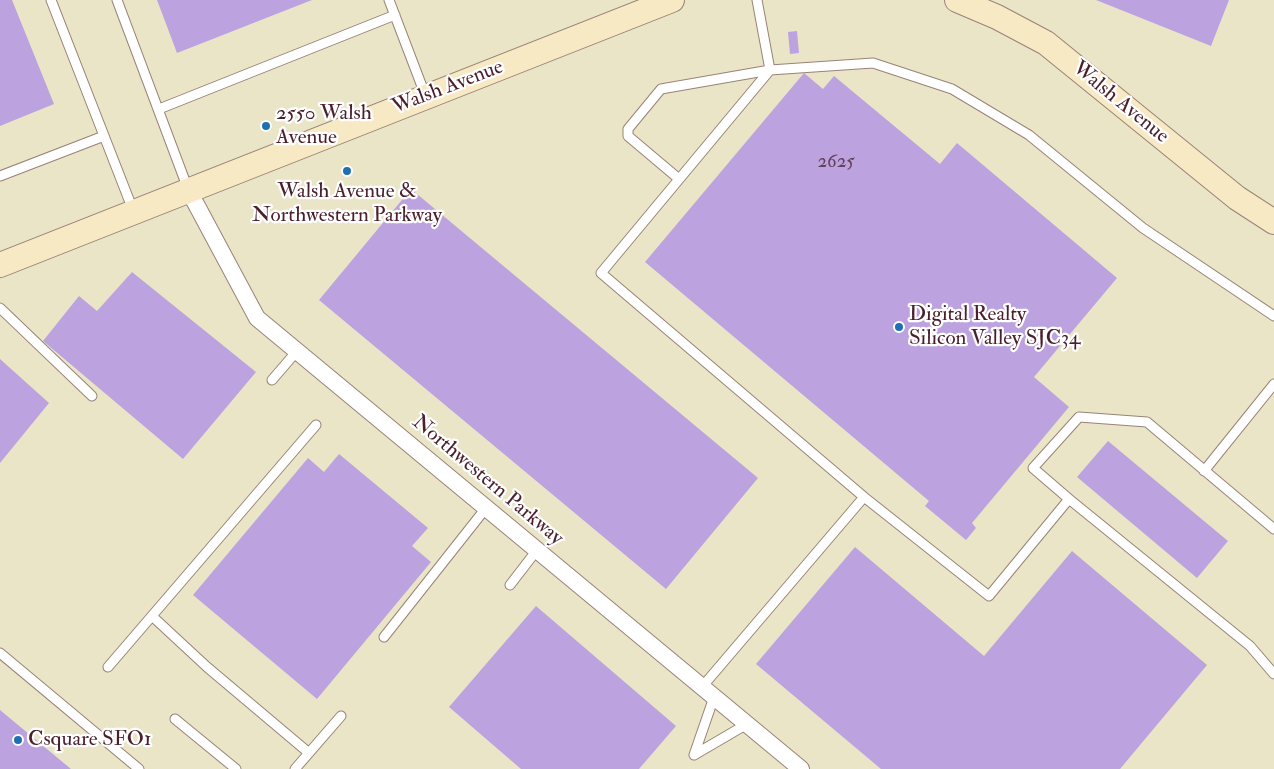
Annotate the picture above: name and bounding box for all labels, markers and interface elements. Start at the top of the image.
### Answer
street label: Walsh Avenue [389,55,507,121]
street label: Walsh Avenue [1067,56,1173,150]
place label: 2550 Walsh Avenue [276,101,372,151]
marker: 2550 Walsh Avenue [260,120,272,132]
house number: 2625 [817,152,855,174]
marker: Walsh Avenue & Northwestern Parkway [341,165,353,177]
place label: Walsh Avenue & Northwestern Parkway [252,179,442,229]
place label: Digital Realty Silicon Valley SJC34 [909,302,1080,352]
marker: Digital Realty Silicon Valley SJC34 [893,321,905,333]
street label: Northwestern Parkway [406,410,568,552]
place label: Csquare SFO1 [28,727,151,753]
marker: Csquare SFO1 [12,734,24,746]

